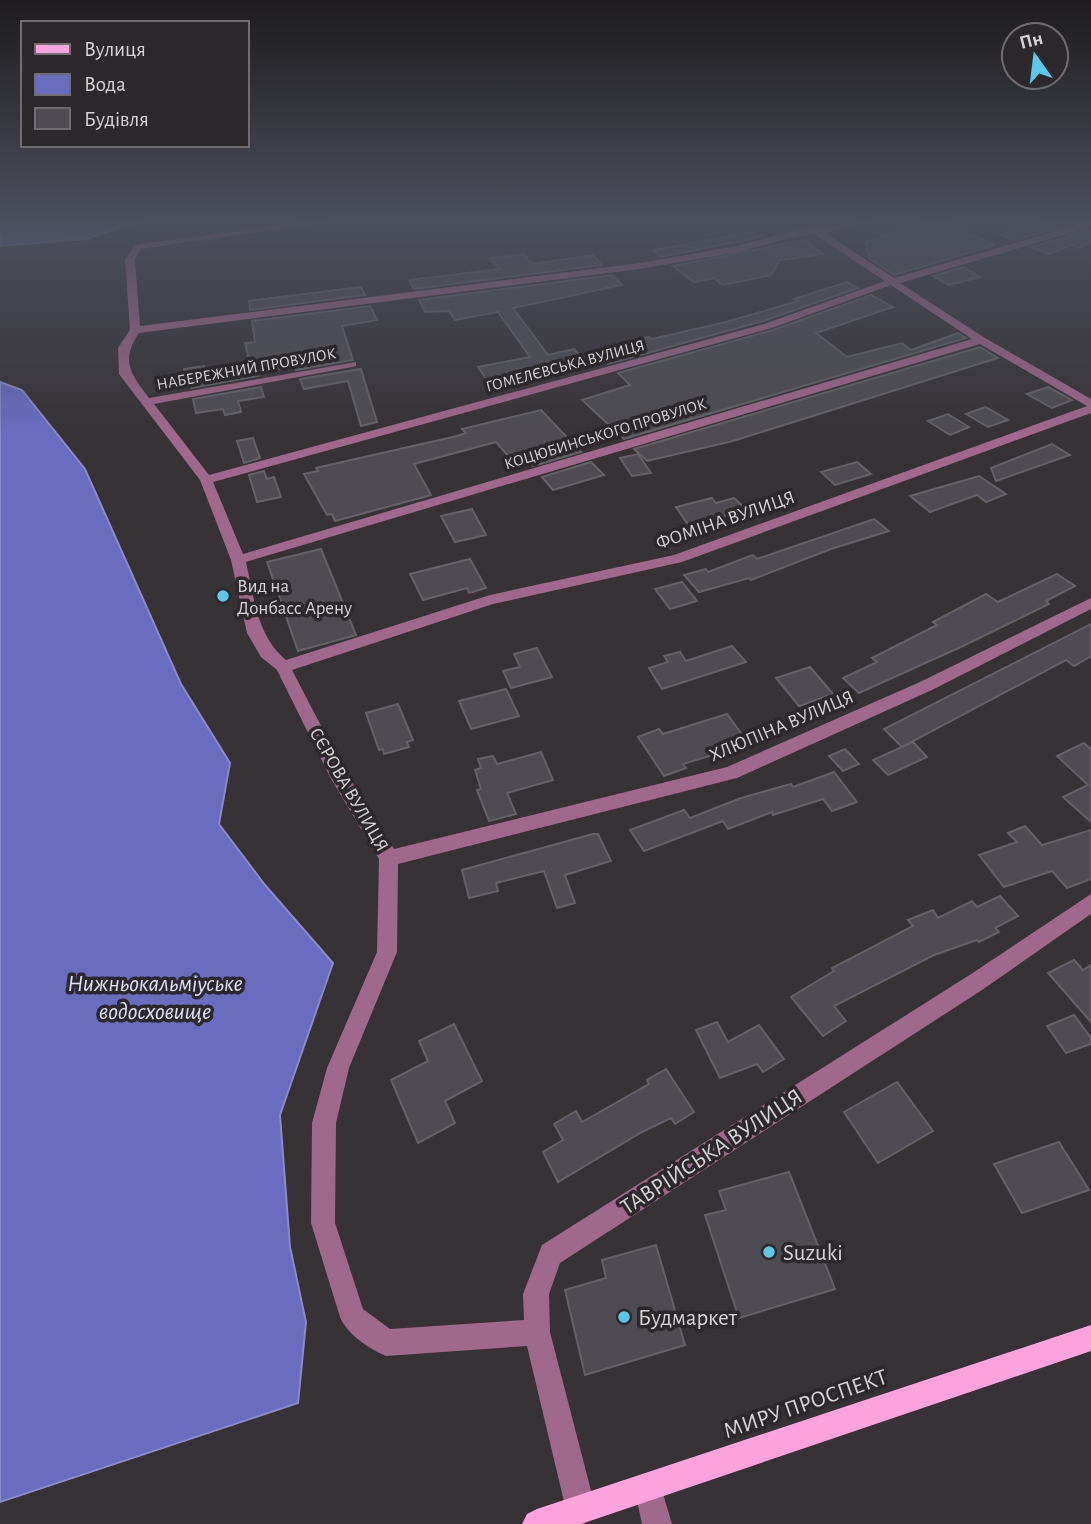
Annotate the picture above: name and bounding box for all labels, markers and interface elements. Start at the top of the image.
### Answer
legend [21,21,248,147]
north arrow [1000,21,1070,91]
text: Пн [1018,29,1045,53]
text: Вулиця [84,39,146,60]
text: Вода [84,74,126,95]
text: Будівля [84,109,149,130]
street label: ГОМЕЛЄВСЬКА ВУЛИЦЯ [484,337,646,395]
street label: НАБЕРЕЖНИЙ ПРОВУЛОК [155,344,337,393]
street label: КОЦЮБИНСЬКОГО ПРОВУЛОК [502,396,708,472]
street label: ФОМІНА ВУЛИЦЯ [654,488,797,553]
place label: Вид на Донбасс Арену [237,577,352,618]
marker: Вид на Донбасс Арену [215,588,231,604]
street label: ХЛЮПІНА ВУЛИЦЯ [707,687,857,765]
street label: СЄРОВА ВУЛИЦЯ [306,725,392,855]
water label: Нижньокальміуське водосховище [67,972,243,1024]
street label: ТАВРІЙСЬКА ВУЛИЦЯ [616,1084,807,1219]
place label: Suzuki [783,1242,843,1265]
marker: Suzuki [761,1244,777,1260]
place label: Будмаркет [638,1307,738,1330]
marker: Будмаркет [616,1309,632,1325]
street label: МИРУ ПРОСПЕКТ [721,1366,890,1443]

